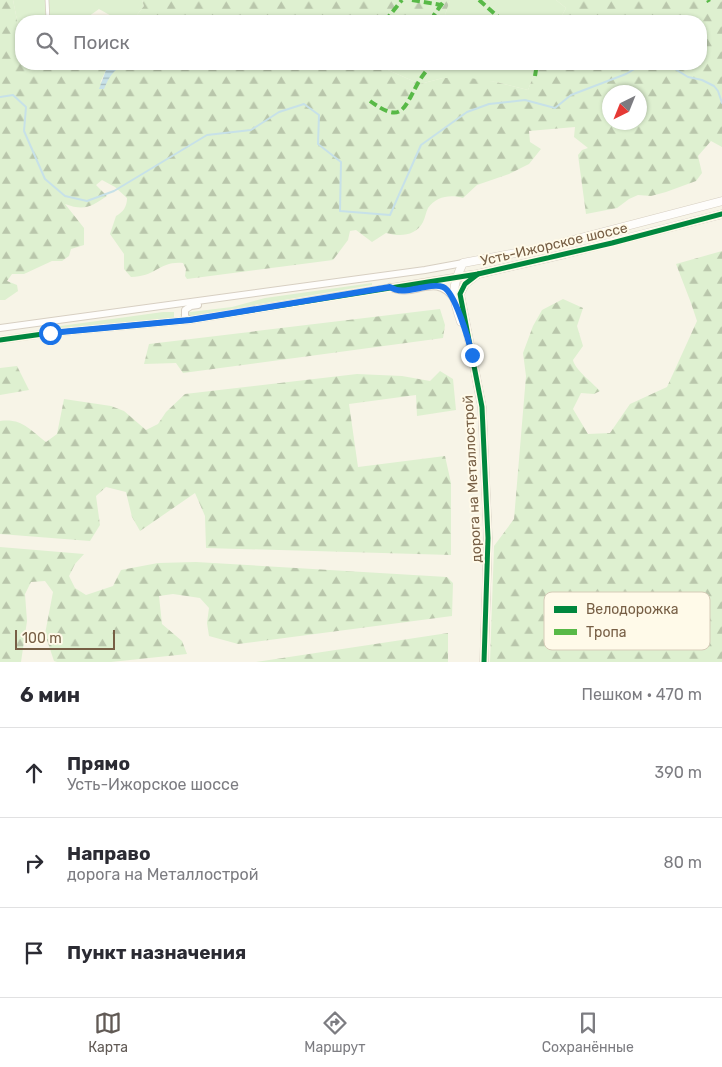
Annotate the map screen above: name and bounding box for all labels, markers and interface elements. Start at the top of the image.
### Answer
search box [15,15,707,70]
icon: search [33,29,61,57]
text: Поиск [73,31,130,54]
north arrow [602,85,647,130]
street label: Усть-Ижорское шоссе [479,219,629,270]
route start [39,322,62,345]
route end [461,344,484,367]
street label: дорога на Металлострой [460,395,485,563]
legend [544,592,710,650]
text: Велодорожка [586,601,679,618]
text: Тропа [586,624,627,641]
scale bar [15,627,115,650]
text: 100 m [22,630,62,647]
text: 6 мин [20,682,80,707]
text: Пешком · 470 m [581,685,702,704]
text: Прямо [67,752,130,775]
icon: ahead [20,759,48,787]
text: 390 m [655,763,702,782]
text: Усть-Ижорское шоссе [67,775,239,794]
text: Направо [67,842,151,865]
icon: right [20,849,48,877]
text: 80 m [664,853,702,872]
text: дорога на Металлострой [67,865,259,884]
icon: arrive [20,939,48,967]
text: Пункт назначения [67,941,246,964]
tab: Карта [88,1009,128,1056]
tab: Маршрут [304,1009,365,1056]
tab: Сохранённые [542,1009,634,1056]

